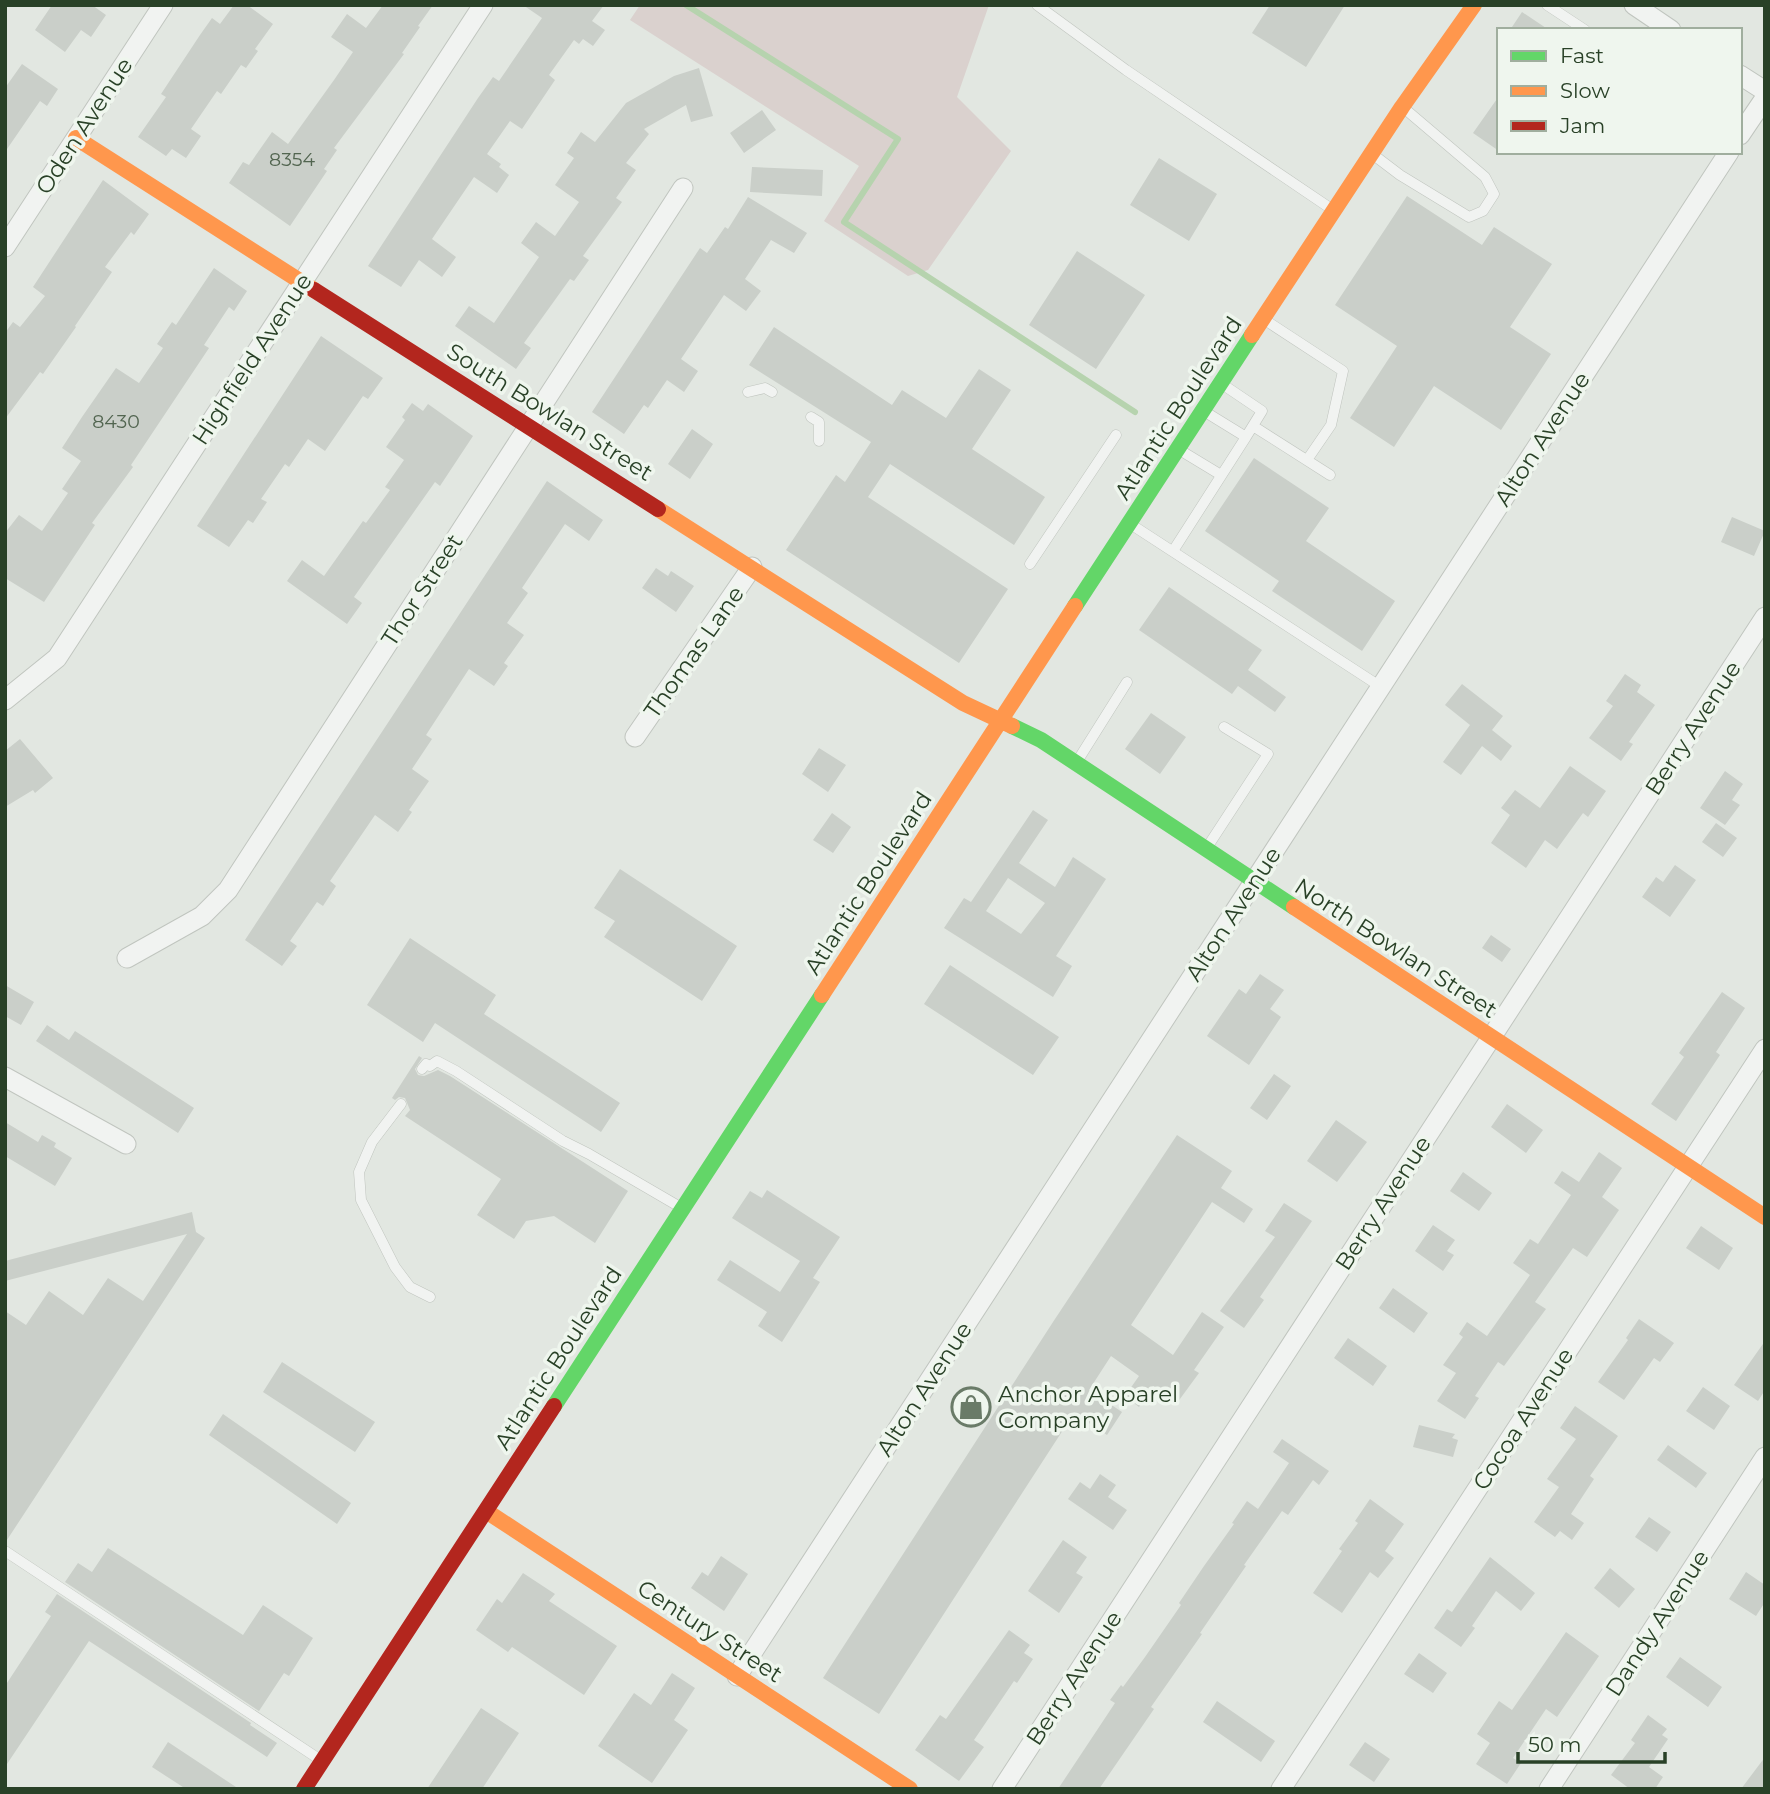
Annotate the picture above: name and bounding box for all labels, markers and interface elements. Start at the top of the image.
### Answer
legend [1497,28,1742,154]
text: Fast [1560,43,1604,68]
street label: Oden Avenue [29,52,139,200]
text: Slow [1560,78,1610,103]
text: Jam [1559,113,1605,138]
house number: 8354 [269,148,315,171]
street label: Highfield Avenue [186,268,318,450]
street label: Atlantic Boulevard [1108,311,1248,505]
street label: South Bowlan Street [442,337,658,487]
street label: Alton Avenue [1488,367,1596,511]
house number: 8430 [92,410,140,433]
street label: Thor Street [375,529,469,651]
street label: Thomas Lane [638,581,750,723]
street label: Berry Avenue [1639,656,1747,800]
street label: Atlantic Boulevard [798,786,938,980]
street label: Alton Avenue [1179,842,1287,986]
street label: North Bowlan Street [1289,872,1503,1024]
street label: Berry Avenue [1329,1131,1437,1275]
street label: Atlantic Boulevard [488,1261,628,1455]
street label: Alton Avenue [870,1317,978,1461]
street label: Cocoa Avenue [1467,1343,1579,1495]
place label: Anchor Apparel Company [998,1380,1178,1434]
shop icon: Anchor Apparel Company [950,1386,992,1428]
street label: Dandy Avenue [1599,1545,1715,1701]
street label: Century Street [632,1574,788,1688]
street label: Berry Avenue [1020,1606,1128,1750]
scale bar [1518,1720,1665,1764]
text: 50 m [1528,1732,1582,1757]

